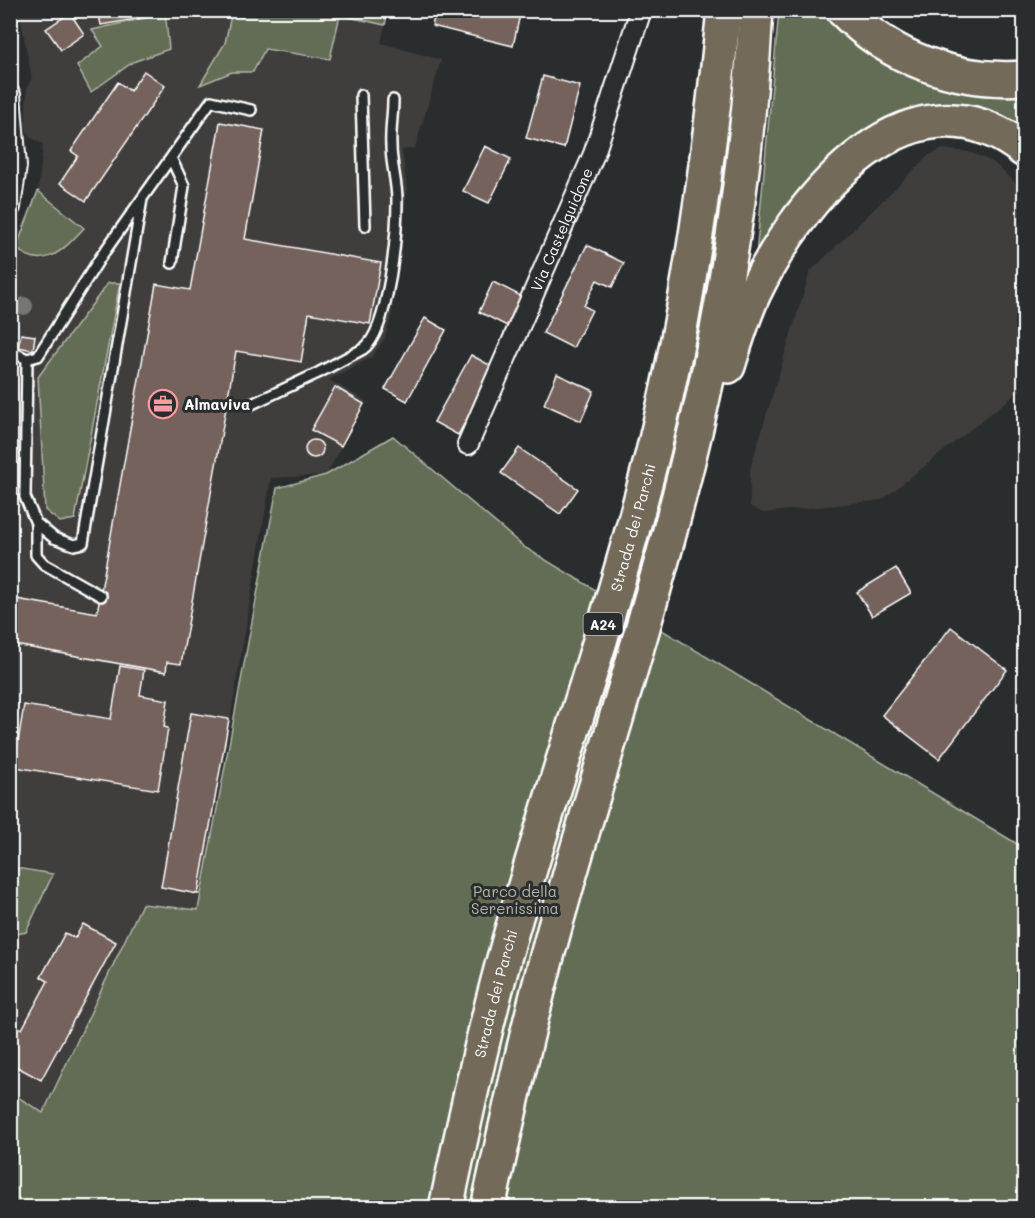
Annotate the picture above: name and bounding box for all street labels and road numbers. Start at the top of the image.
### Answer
street label: Via Castelguidone [526,164,597,294]
street label: Strada dei Parchi [605,461,660,594]
road number: A24 [584,613,622,635]
street label: Strada dei Parchi [469,927,522,1060]

